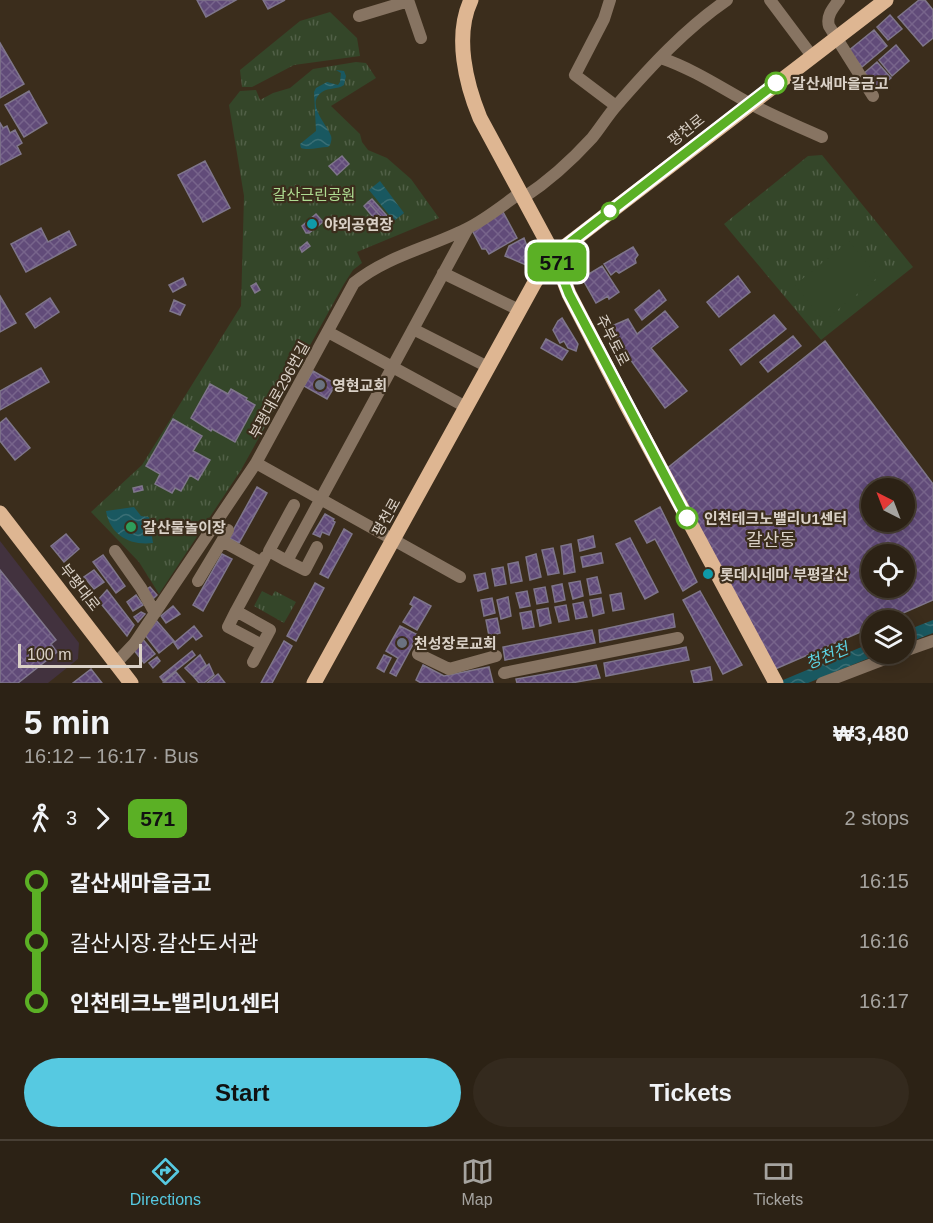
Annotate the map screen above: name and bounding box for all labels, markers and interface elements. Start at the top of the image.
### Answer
marker: 갈산새마을금고 [765,72,787,94]
place label: 갈산새마을금고 [792,75,889,92]
street label: 평천로 [664,111,708,149]
park label: 갈산근린공원 [273,186,355,203]
unlabelled marker [601,202,619,220]
place label: 야외공연장 [324,216,393,233]
marker: 야외공연장 [305,217,319,231]
line badge: 571 [522,242,592,282]
text: 571 [539,251,575,274]
street label: 주부토로 [593,312,633,368]
street label: 부평대로296번길 [245,339,313,441]
place label: 영현교회 [332,377,387,394]
marker: 영현교회 [313,378,327,392]
north arrow [861,478,915,532]
map controls [861,478,915,664]
street label: 평천로 [369,495,403,539]
marker: 인천테크노밸리U1센터 [676,507,698,529]
place label: 인천테크노밸리U1센터 [704,510,847,527]
place label: 갈산물놀이장 [143,519,226,536]
marker: 갈산물놀이장 [124,520,138,534]
district label: 갈산동 [746,530,796,550]
button: locate [861,544,915,598]
street label: 부평대로 [56,560,104,614]
place label: 롯데시네마 부평갈산 [720,566,849,583]
marker: 롯데시네마 부평갈산 [701,567,715,581]
button: layers [861,610,915,664]
place label: 천성장로교회 [414,635,497,652]
marker: 천성장로교회 [395,636,409,650]
water label: 청천천 [803,639,853,672]
scale bar [18,641,142,668]
text: 100 m [27,646,71,663]
text: 5 min [24,704,110,741]
text: ₩3,480 [833,721,909,746]
text: 16:12 – 16:17 · Bus [24,745,199,767]
icon: walk [24,802,57,835]
icon: forward [86,802,119,835]
text: 3 [66,807,77,829]
text: 571 [140,807,175,830]
text: 2 stops [845,807,909,829]
text: 16:15 [859,870,909,892]
text: 갈산새마을금고 [70,871,212,896]
text: 16:16 [859,930,909,952]
text: 갈산시장.갈산도서관 [70,931,258,956]
text: 16:17 [859,990,909,1012]
text: 인천테크노밸리U1센터 [70,991,280,1016]
button: Start [24,1058,461,1127]
button: Tickets [473,1058,909,1127]
tab: Directions [130,1155,201,1209]
tab: Map [461,1155,494,1209]
tab: Tickets [753,1155,803,1209]

